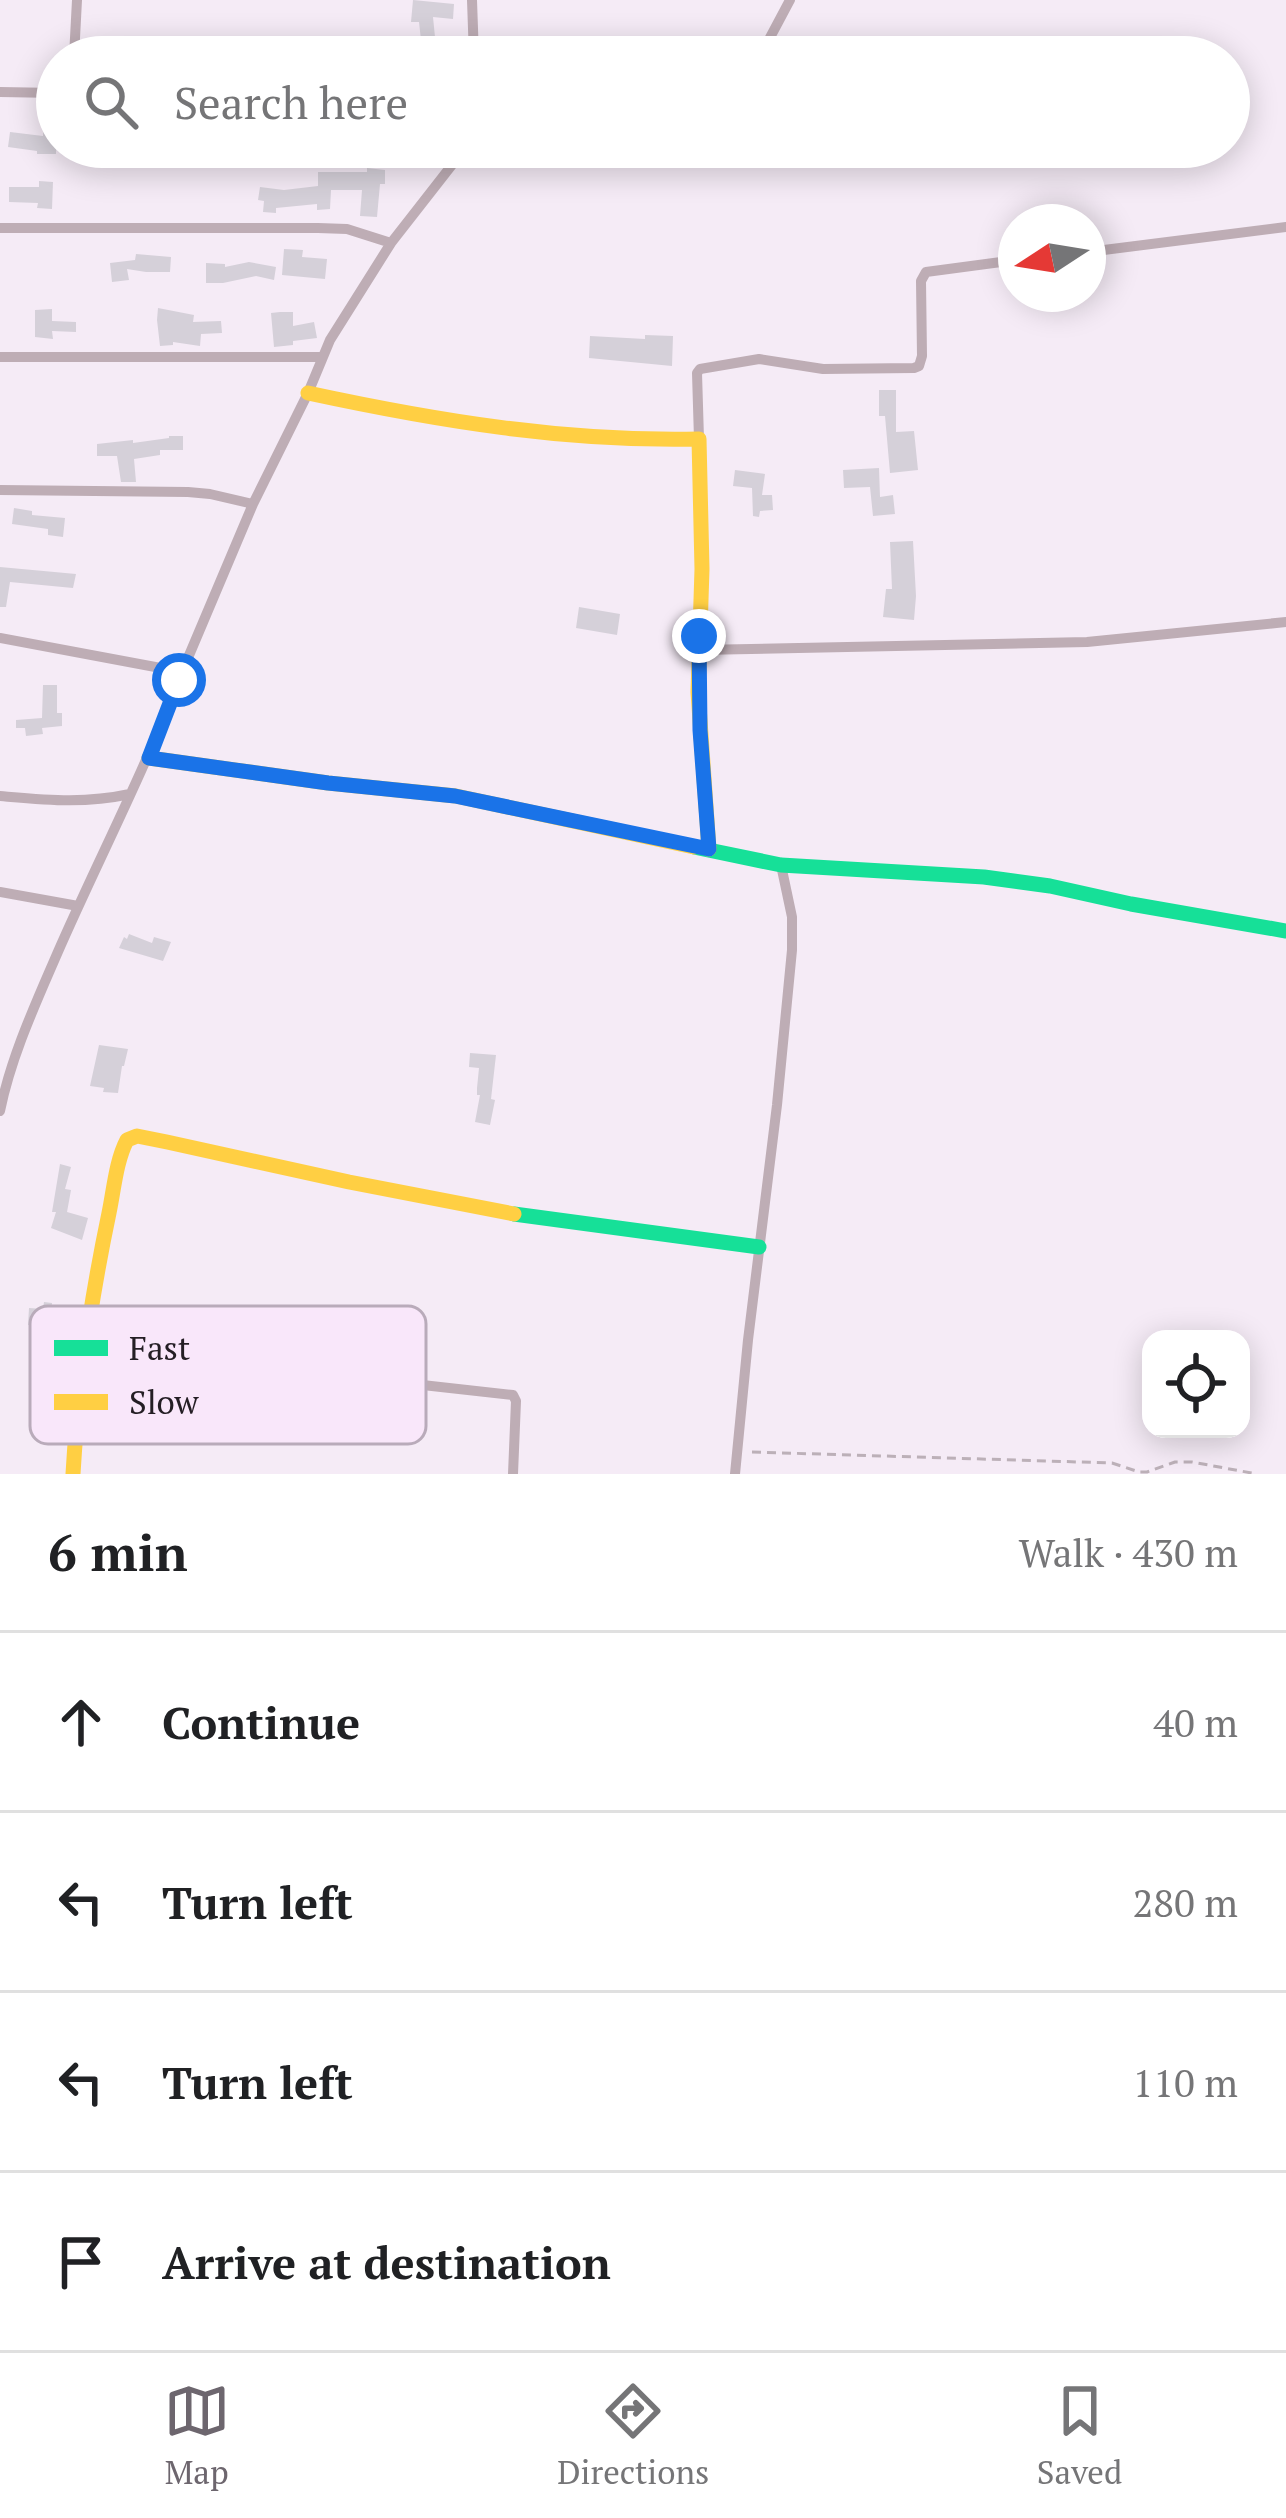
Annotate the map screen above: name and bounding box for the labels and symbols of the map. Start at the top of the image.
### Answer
north arrow [998,204,1106,312]
route end [672,609,726,663]
route start [152,653,206,707]
legend [30,1306,426,1444]
text: Fast [129,1326,190,1369]
text: Slow [129,1380,199,1423]

